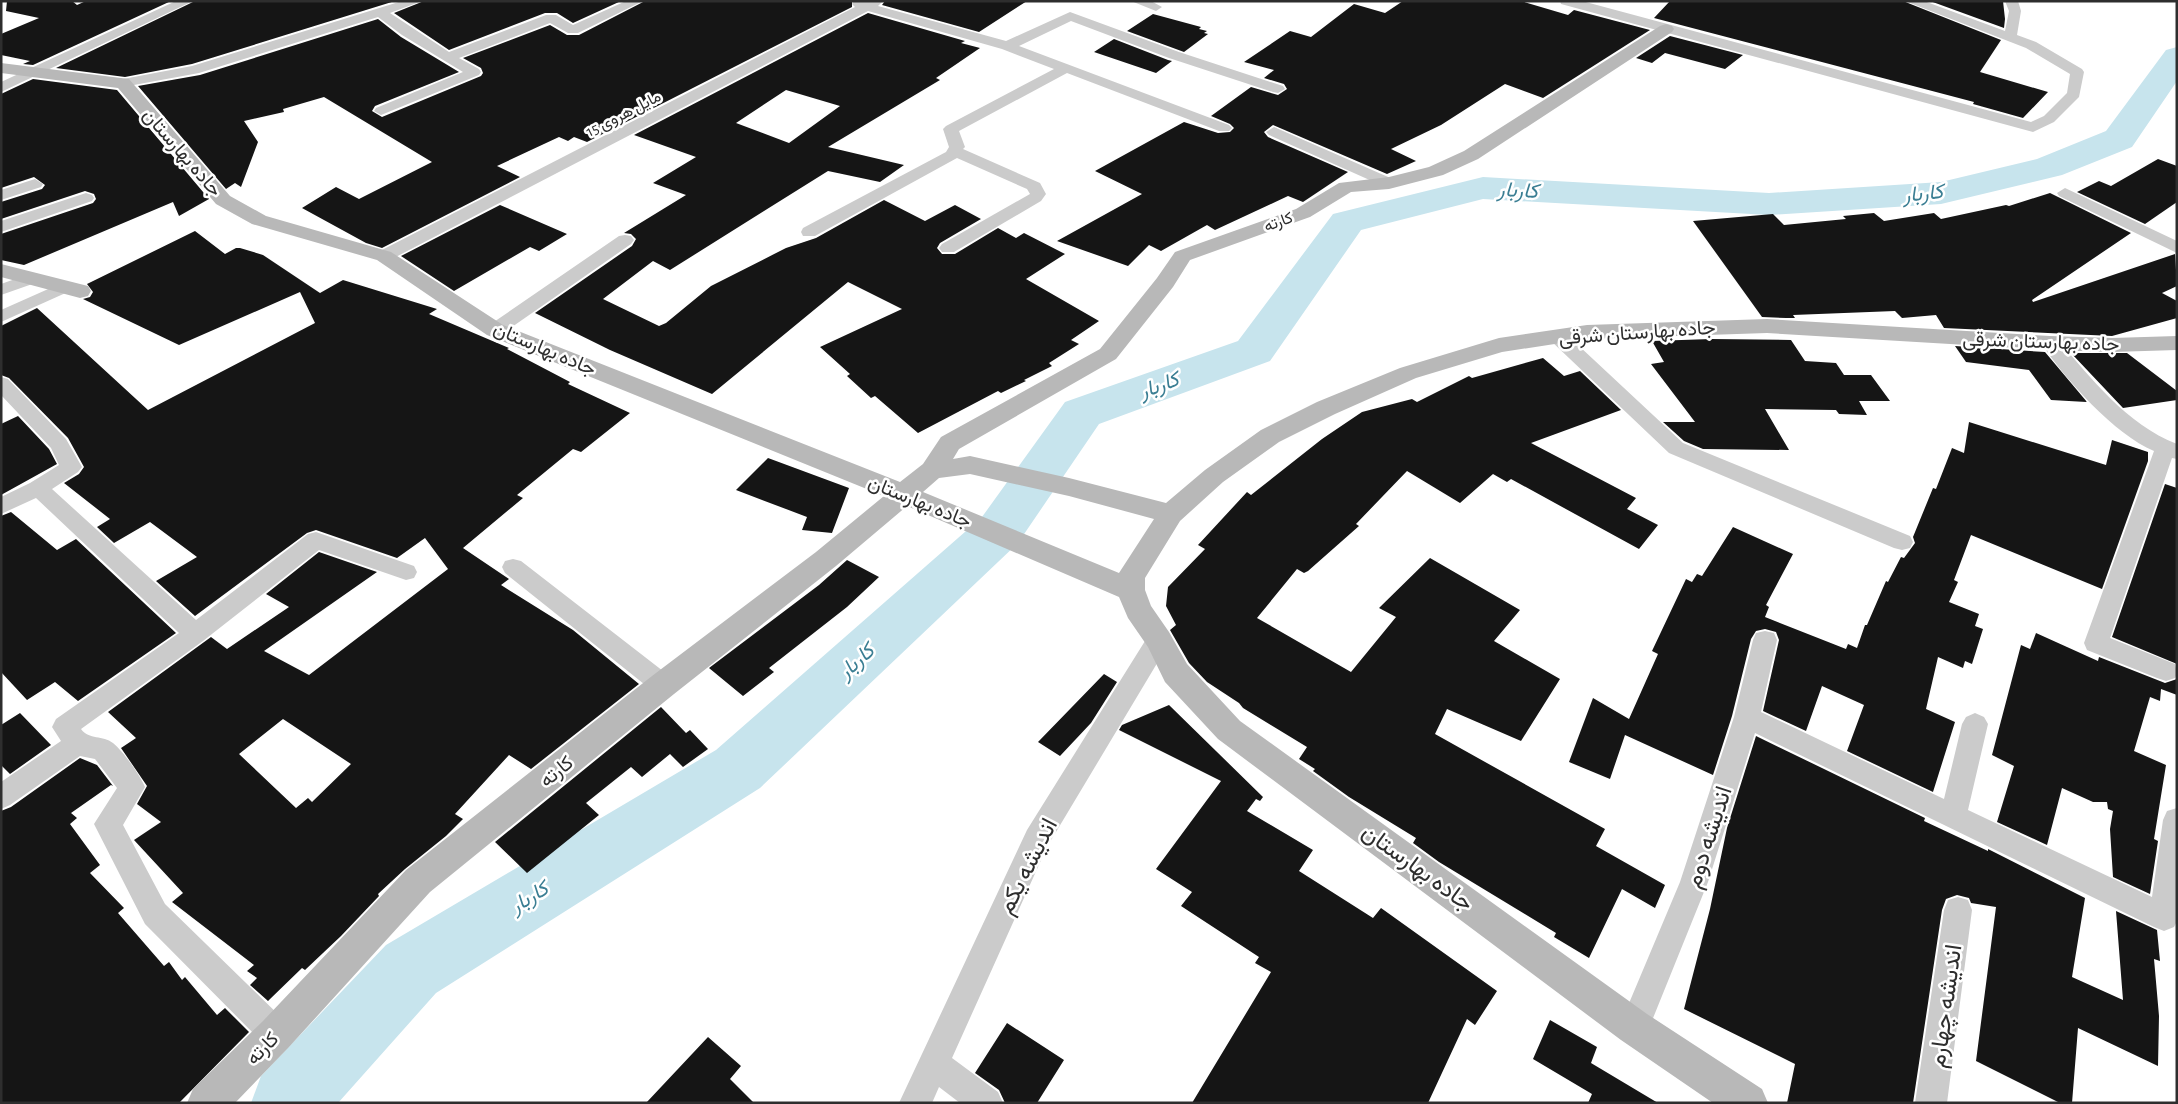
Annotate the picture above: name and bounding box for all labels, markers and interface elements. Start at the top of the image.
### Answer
street label: مایل هروی 15 [583,88,664,141]
street label: جاده بهارستان [137,105,226,202]
water label: کاربار [1495,179,1542,204]
water label: کاربار [1900,181,1948,208]
street label: کارته [1262,209,1296,236]
street label: جاده بهارستان [490,318,599,381]
street label: جاده بهارستان شرقی [1558,318,1716,350]
street label: جاده بهارستان شرقی [1962,329,2120,357]
water label: کاربار [1135,367,1186,405]
street label: جاده بهارستان [864,472,974,534]
water label: کاربار [833,638,882,686]
street label: کارته [536,752,578,793]
street label: اندیشه دوم [1681,783,1740,892]
street label: اندیشه یکم [994,815,1065,920]
street label: جاده بهارستان [1356,820,1478,918]
water label: کاربار [505,876,556,920]
street label: اندیشه چهارم [1925,943,1969,1070]
street label: کارته [243,1029,284,1070]

